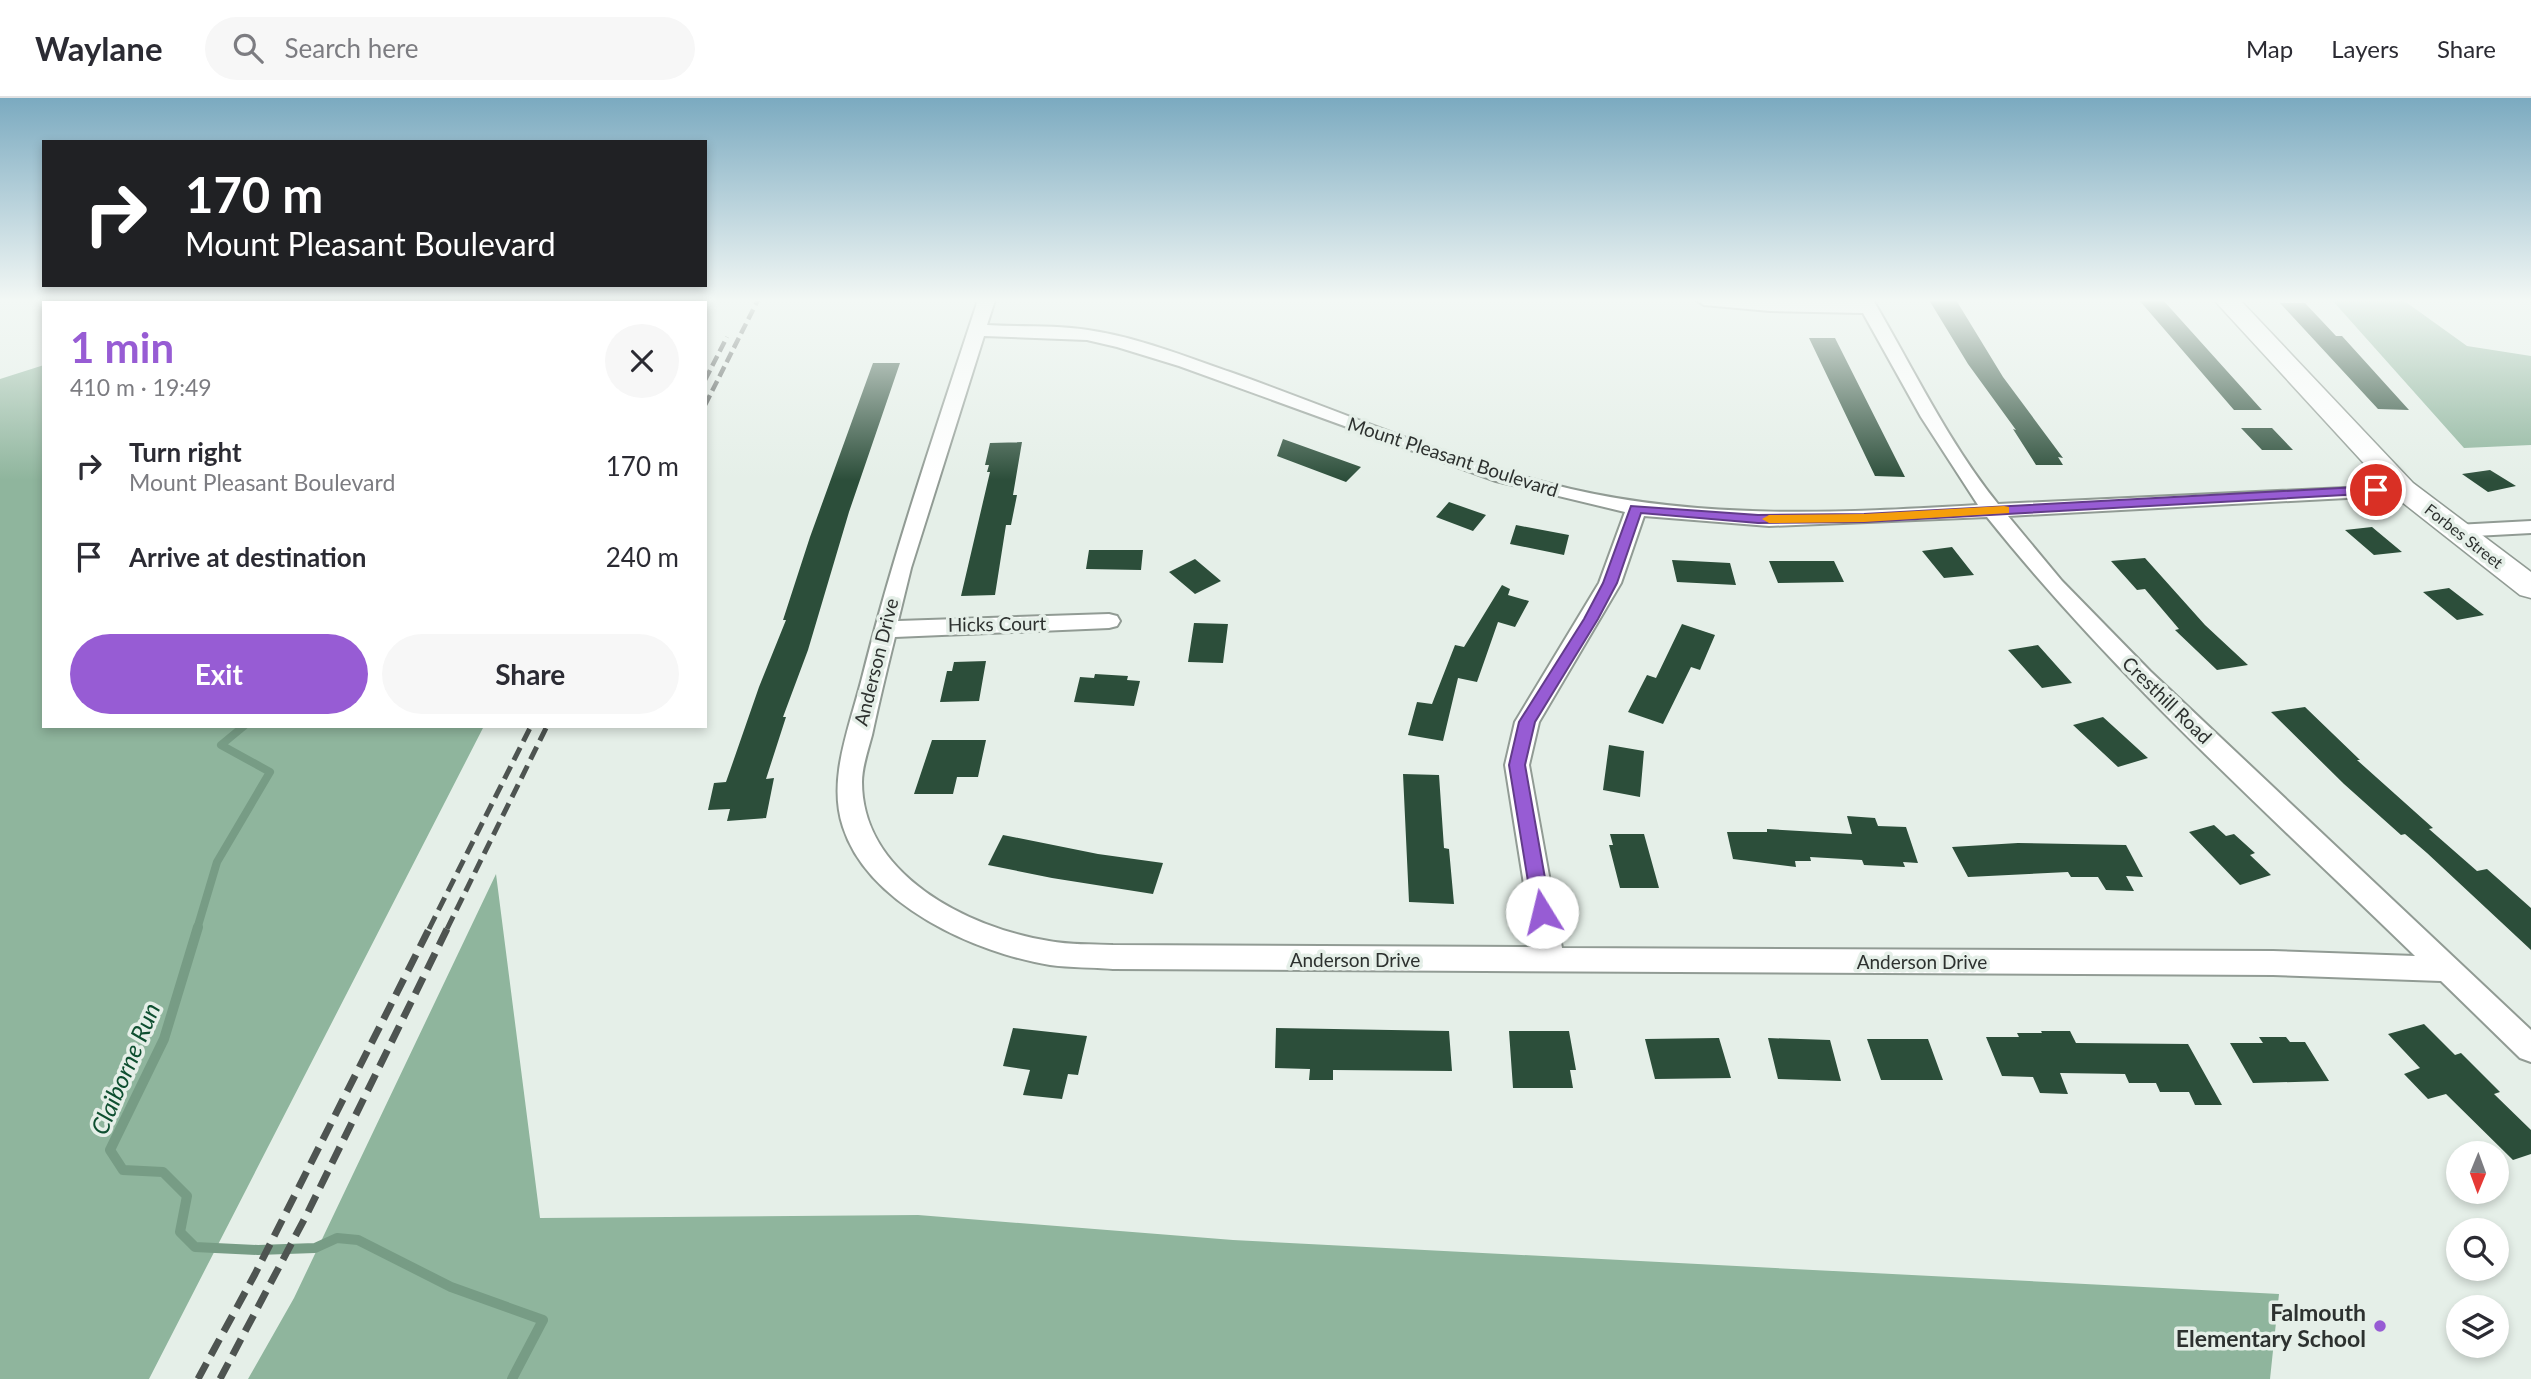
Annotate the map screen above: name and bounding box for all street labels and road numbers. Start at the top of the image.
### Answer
street label: Mount Pleasant Boulevard [1345,412,1561,501]
street label: Forbes Street [2421,499,2507,572]
street label: Anderson Drive [849,596,902,728]
street label: Hicks Court [948,611,1047,636]
street label: Cresthill Road [2118,651,2217,748]
street label: Anderson Drive [1290,948,1420,971]
street label: Anderson Drive [1857,950,1987,973]

